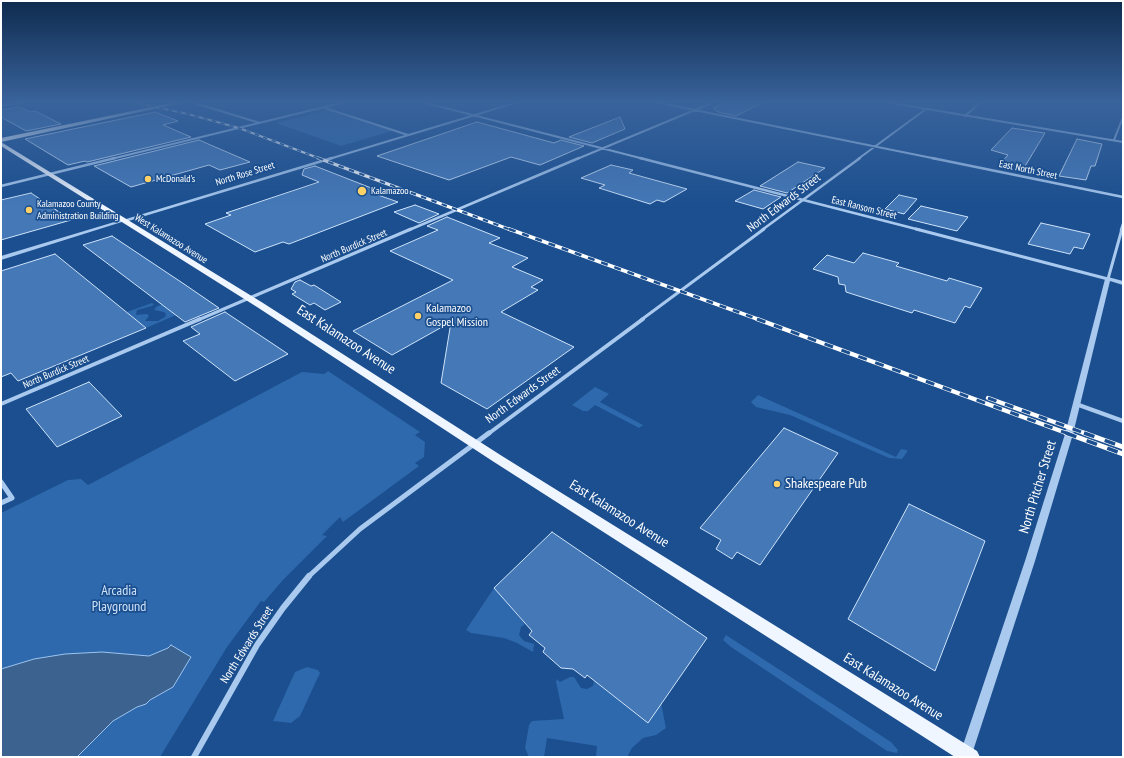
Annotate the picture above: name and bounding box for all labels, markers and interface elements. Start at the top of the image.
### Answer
street label: East North Street [998,158,1058,182]
street label: North Rose Street [214,159,276,189]
street label: North Edwards Street [744,171,824,235]
place label: McDonald's [156,173,195,185]
marker: McDonald's [143,174,153,184]
marker: Kalamazoo [356,185,368,197]
place label: Kalamazoo [371,185,409,197]
street label: East Ransom Street [830,194,898,222]
place label: Kalamazoo County Administration Building [37,198,119,222]
marker: Kalamazoo County Administration Building [24,205,34,215]
street label: West Kalamazoo Avenue [132,212,210,266]
street label: North Burdick Street [319,227,389,265]
street label: East Kalamazoo Avenue [294,302,398,378]
place label: Kalamazoo Gospel Mission [426,302,488,330]
marker: Kalamazoo Gospel Mission [413,311,423,321]
street label: North Burdick Street [21,353,91,391]
street label: North Edwards Street [483,363,563,427]
street label: North Pitcher Street [1016,438,1060,536]
place label: Shakespeare Pub [785,476,867,492]
street label: East Kalamazoo Avenue [566,477,672,551]
marker: Shakespeare Pub [772,479,782,489]
park label: Arcadia Playground [92,583,146,616]
street label: North Edwards Street [217,604,277,686]
street label: East Kalamazoo Avenue [840,650,946,724]

